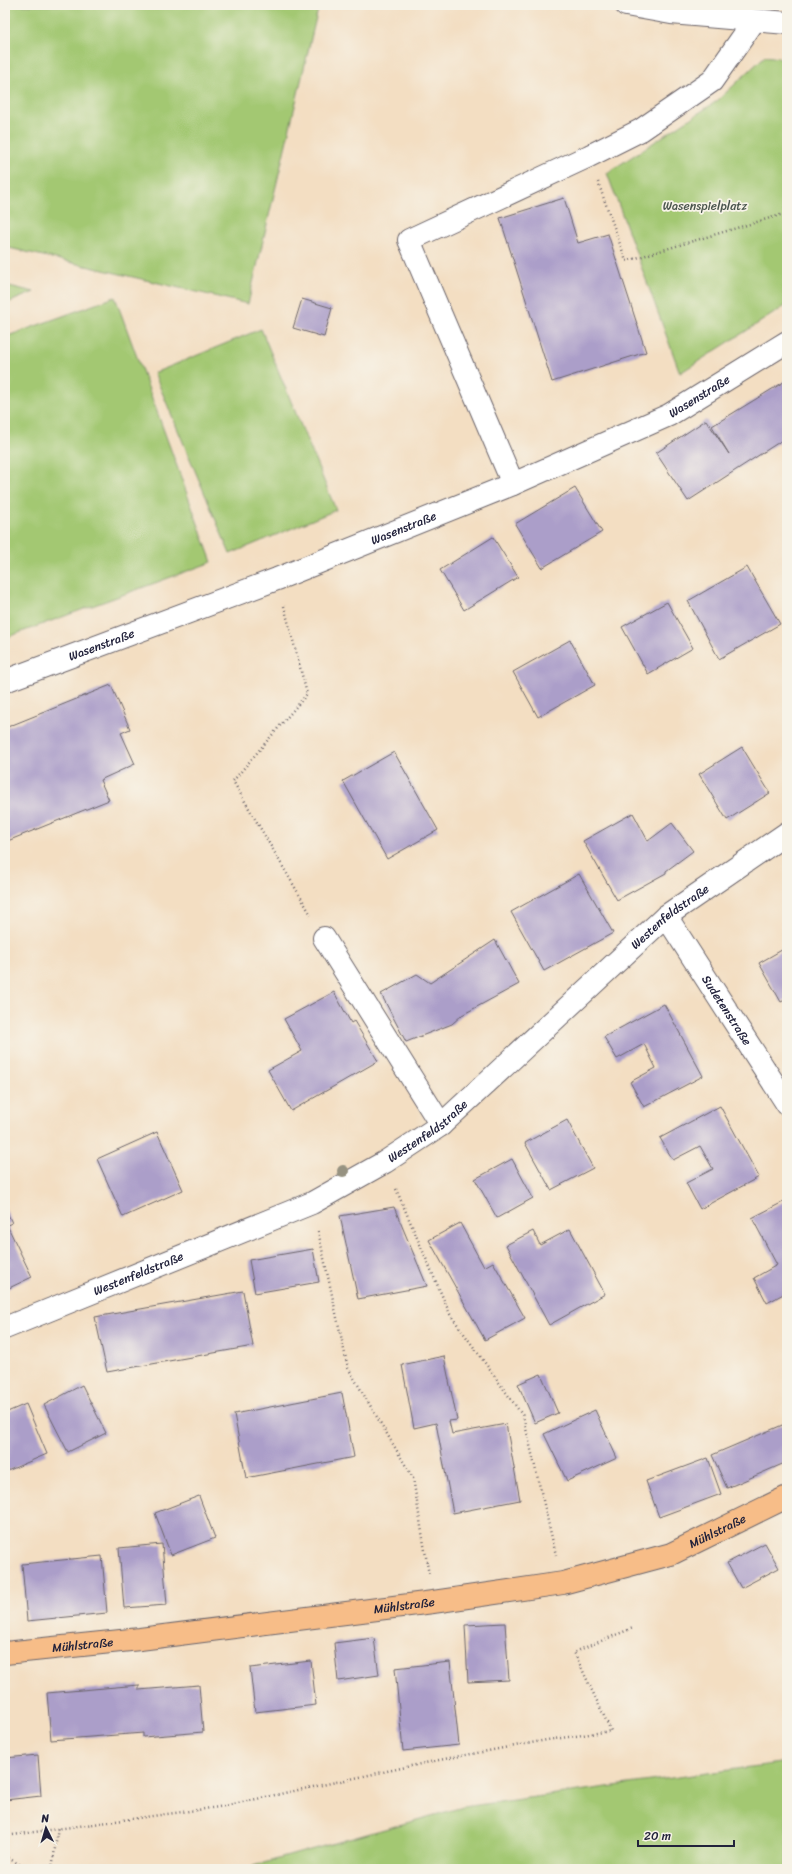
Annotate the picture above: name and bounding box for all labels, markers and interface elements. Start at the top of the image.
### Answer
park label: Wasenspielplatz [663,195,747,217]
street label: Wasenstraße [664,369,734,424]
street label: Wasenstraße [367,505,440,551]
street label: Wasenstraße [65,622,138,667]
street label: Westenfeldstraße [625,878,714,955]
street label: Sudetenstraße [696,970,758,1050]
street label: Westenfeldstraße [383,1094,473,1169]
street label: Westenfeldstraße [90,1245,187,1302]
street label: Mühlstraße [685,1508,750,1555]
street label: Mühlstraße [372,1591,436,1620]
street label: Mühlstraße [51,1631,114,1659]
north arrow [26,1808,66,1848]
text: N [40,1809,50,1828]
scale bar [638,1822,734,1848]
text: 20 m [644,1825,671,1847]

